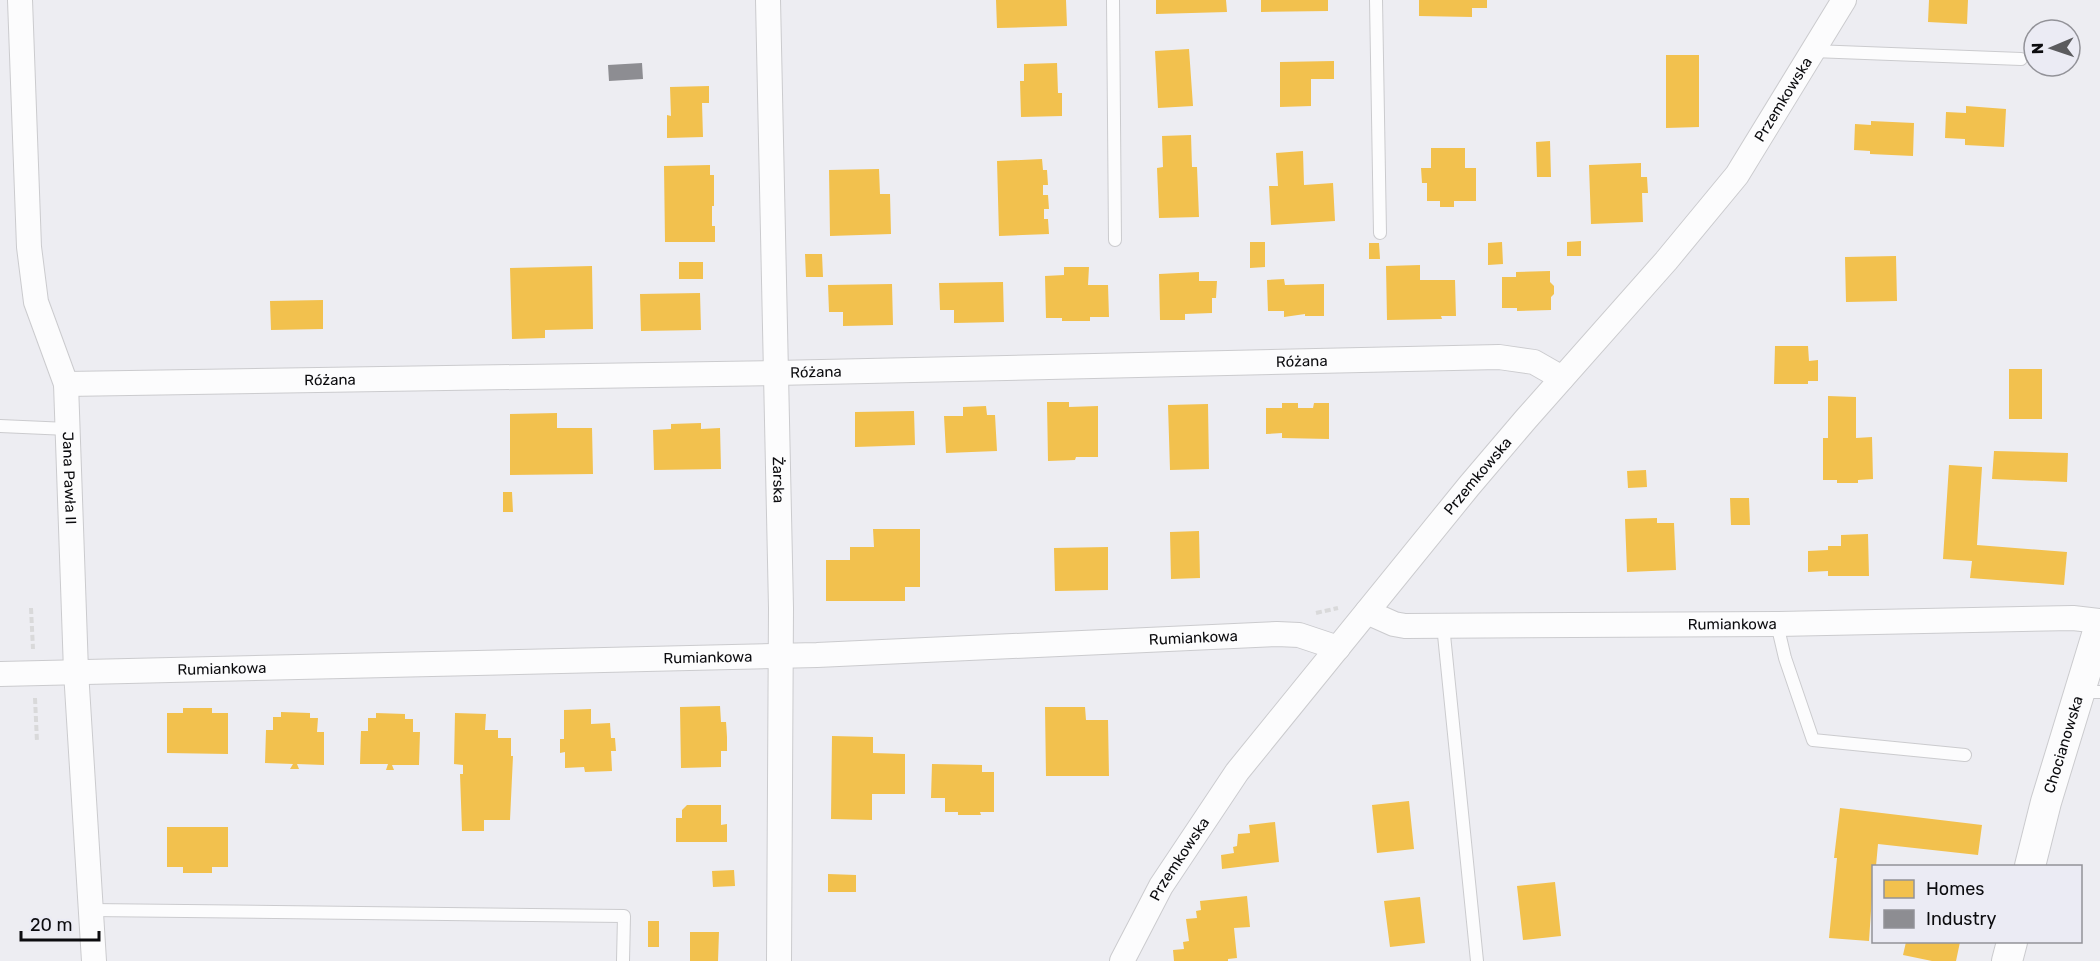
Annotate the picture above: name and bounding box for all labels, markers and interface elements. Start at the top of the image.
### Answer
north arrow [2022,18,2082,78]
text: N [2028,42,2047,55]
street label: Przemkowska [1751,54,1816,145]
street label: Różana [1276,352,1328,371]
street label: Różana [790,363,842,382]
street label: Różana [304,371,356,389]
street label: Jana Pawła II [59,431,80,525]
street label: Przemkowska [1440,434,1515,519]
street label: Żarska [769,456,788,503]
street label: Rumiankowa [1688,615,1777,633]
street label: Rumiankowa [1148,627,1238,649]
street label: Rumiankowa [663,648,753,668]
street label: Rumiankowa [177,659,267,679]
street label: Chocianowska [2040,694,2087,795]
street label: Przemkowska [1146,814,1213,904]
legend [1872,865,2082,943]
text: Homes [1926,878,1984,900]
scale bar [21,904,99,942]
text: Industry [1926,908,1996,930]
text: 20 m [30,914,72,936]

